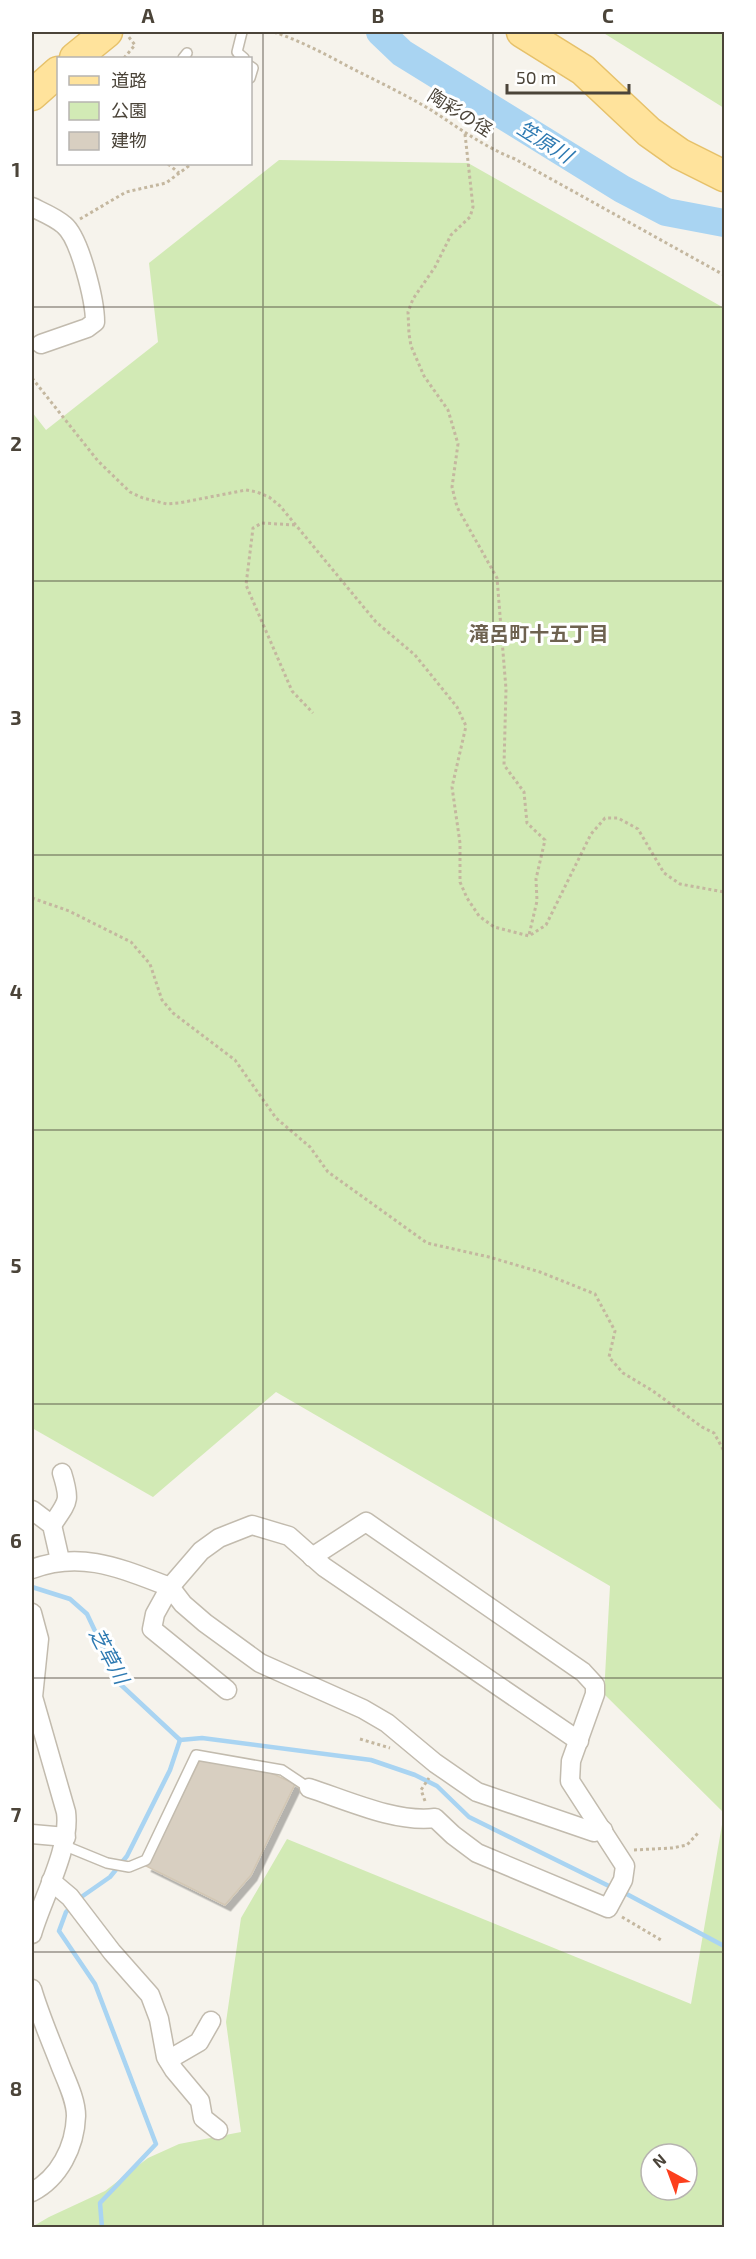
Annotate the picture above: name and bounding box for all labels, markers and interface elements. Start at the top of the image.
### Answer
text: A [141,3,155,27]
text: B [372,3,384,27]
text: C [602,3,614,27]
legend [57,57,252,165]
scale bar [507,57,628,95]
text: 50 m [516,66,556,88]
text: 道路 [111,69,147,91]
street label: 陶彩の径 [424,84,497,141]
text: 公園 [111,99,147,121]
water label: 笠原川 [514,115,579,168]
text: 建物 [111,129,147,151]
text: 1 [12,157,20,181]
text: 2 [10,431,22,455]
district label: 滝呂町十五丁目 [469,621,609,645]
text: 3 [10,705,22,729]
text: 4 [10,979,23,1003]
text: 5 [10,1253,22,1277]
text: 6 [10,1528,22,1552]
water label: 芝草川 [85,1623,136,1689]
text: 7 [11,1802,22,1826]
text: 8 [10,2076,22,2100]
north arrow [639,2142,699,2202]
text: N [648,2149,669,2171]

